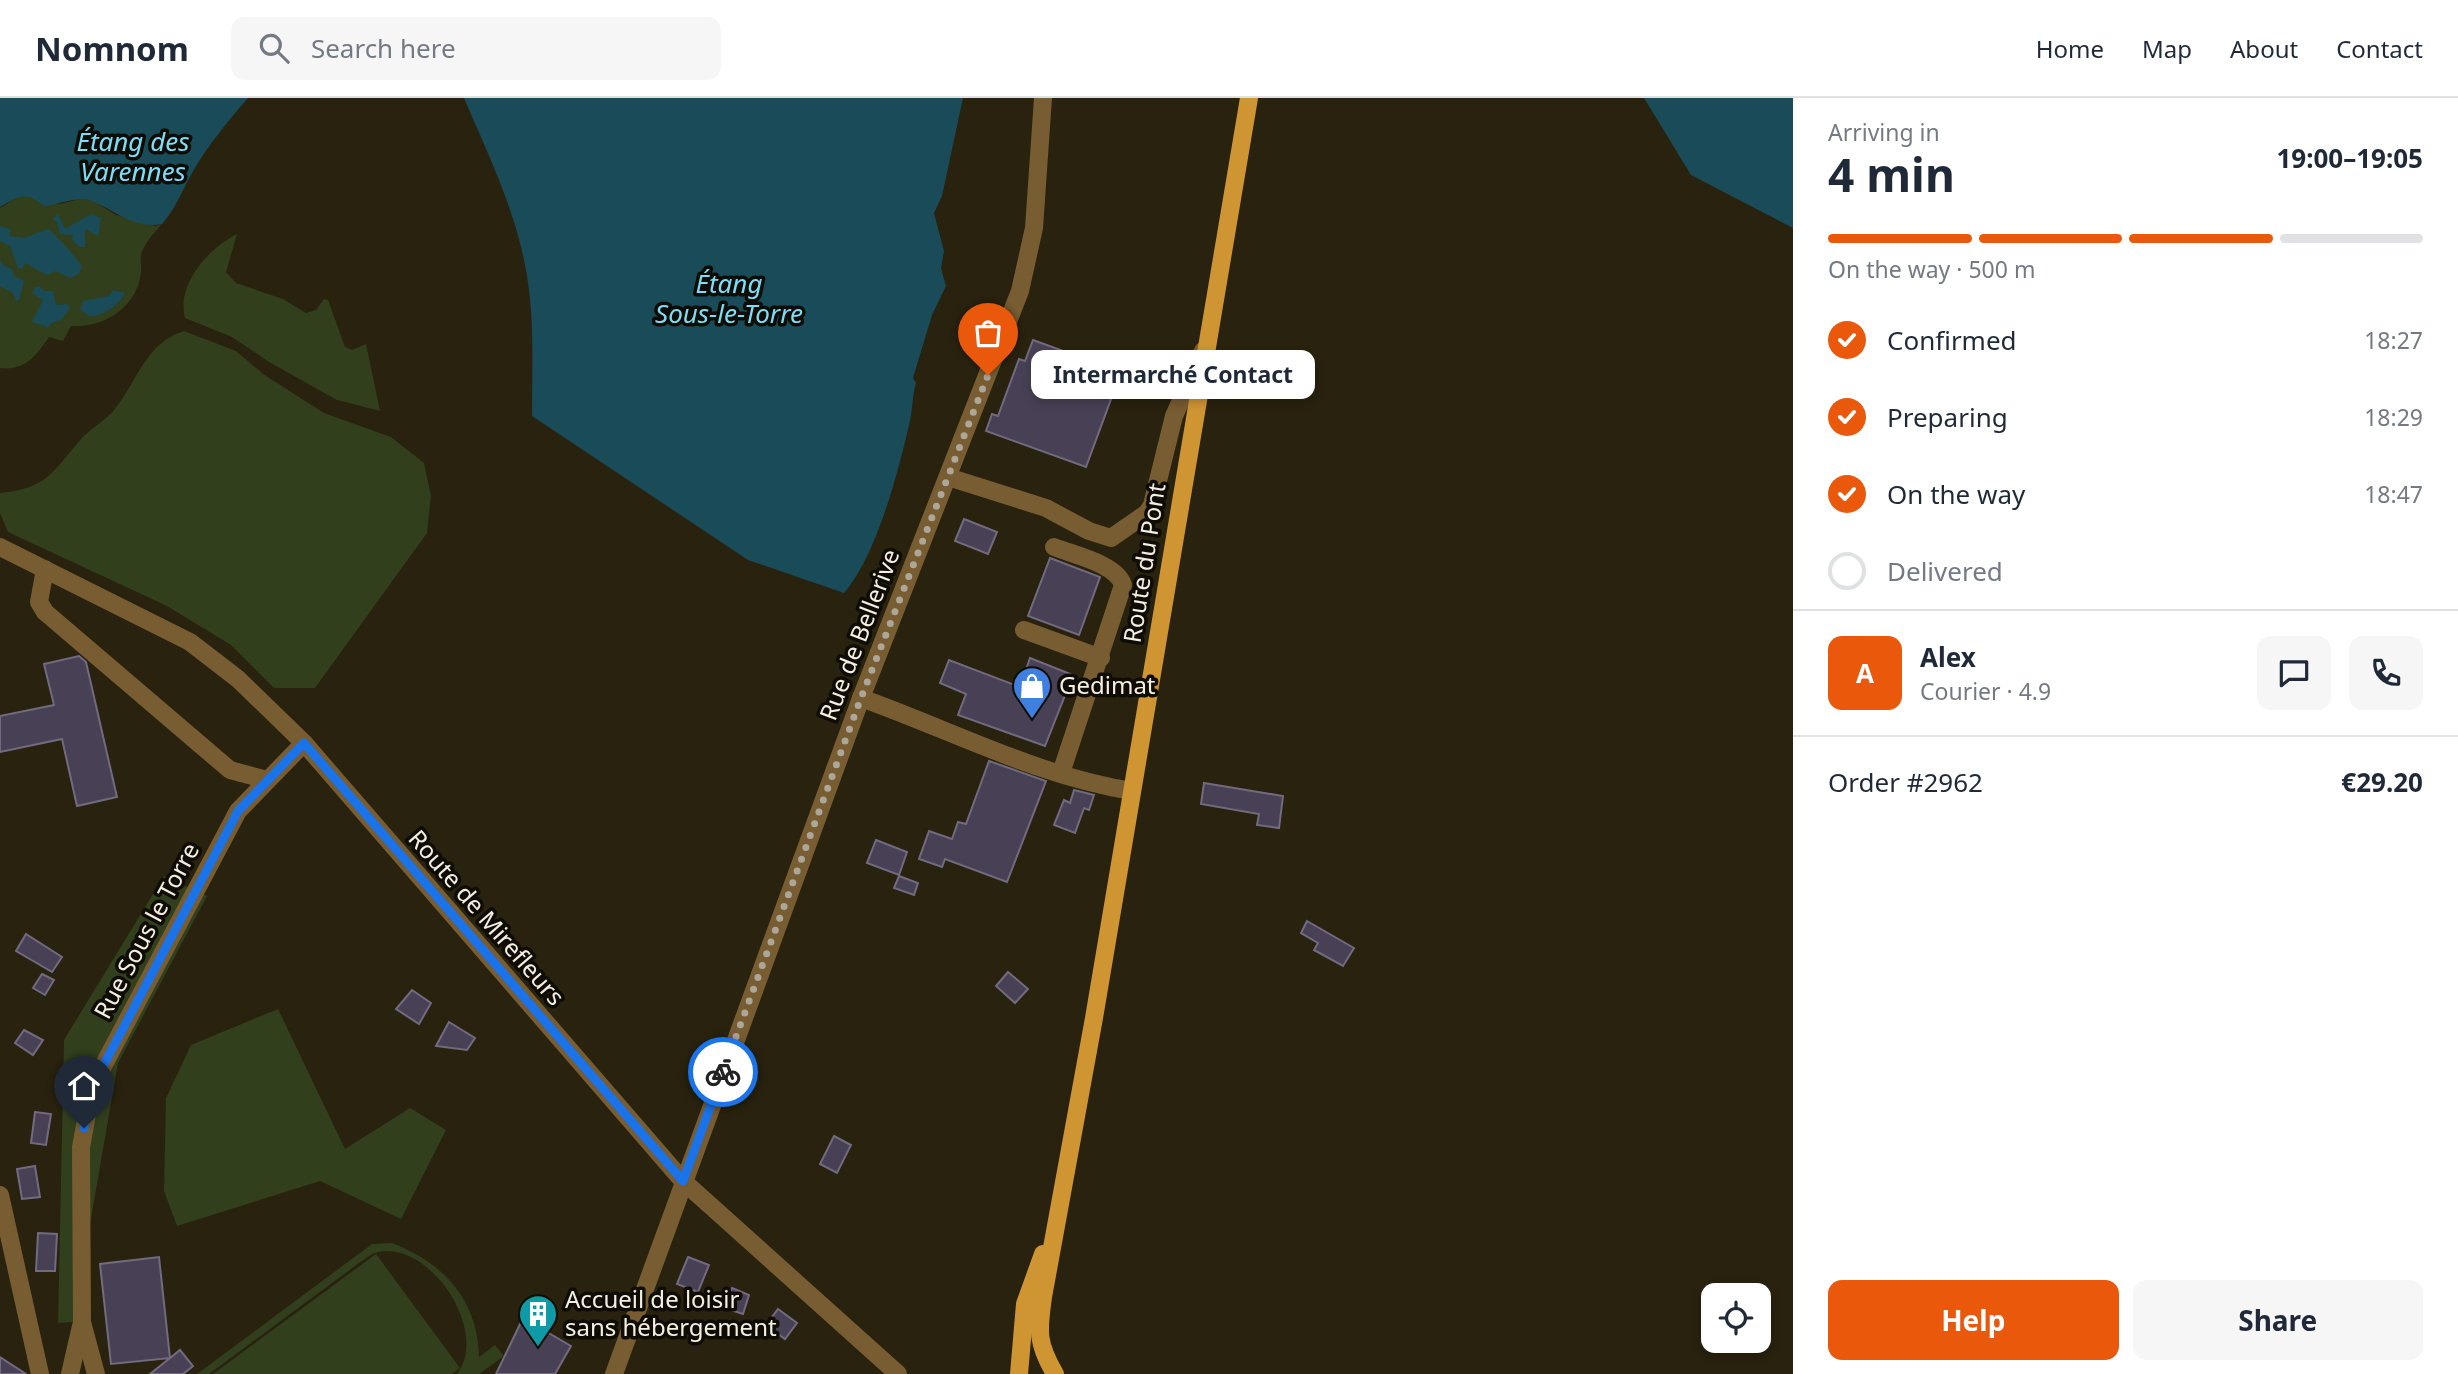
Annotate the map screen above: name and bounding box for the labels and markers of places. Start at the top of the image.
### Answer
pin [958,303,1018,375]
callout: Intermarché Contact [1030,350,1314,400]
shop icon: Gedimat [1011,665,1053,720]
place label: Gedimat [1059,668,1156,701]
pin [54,1056,114,1128]
place label: Accueil de loisir sans hébergement [565,1282,777,1343]
building icon: Accueil de loisir sans hébergement [517,1293,559,1348]

